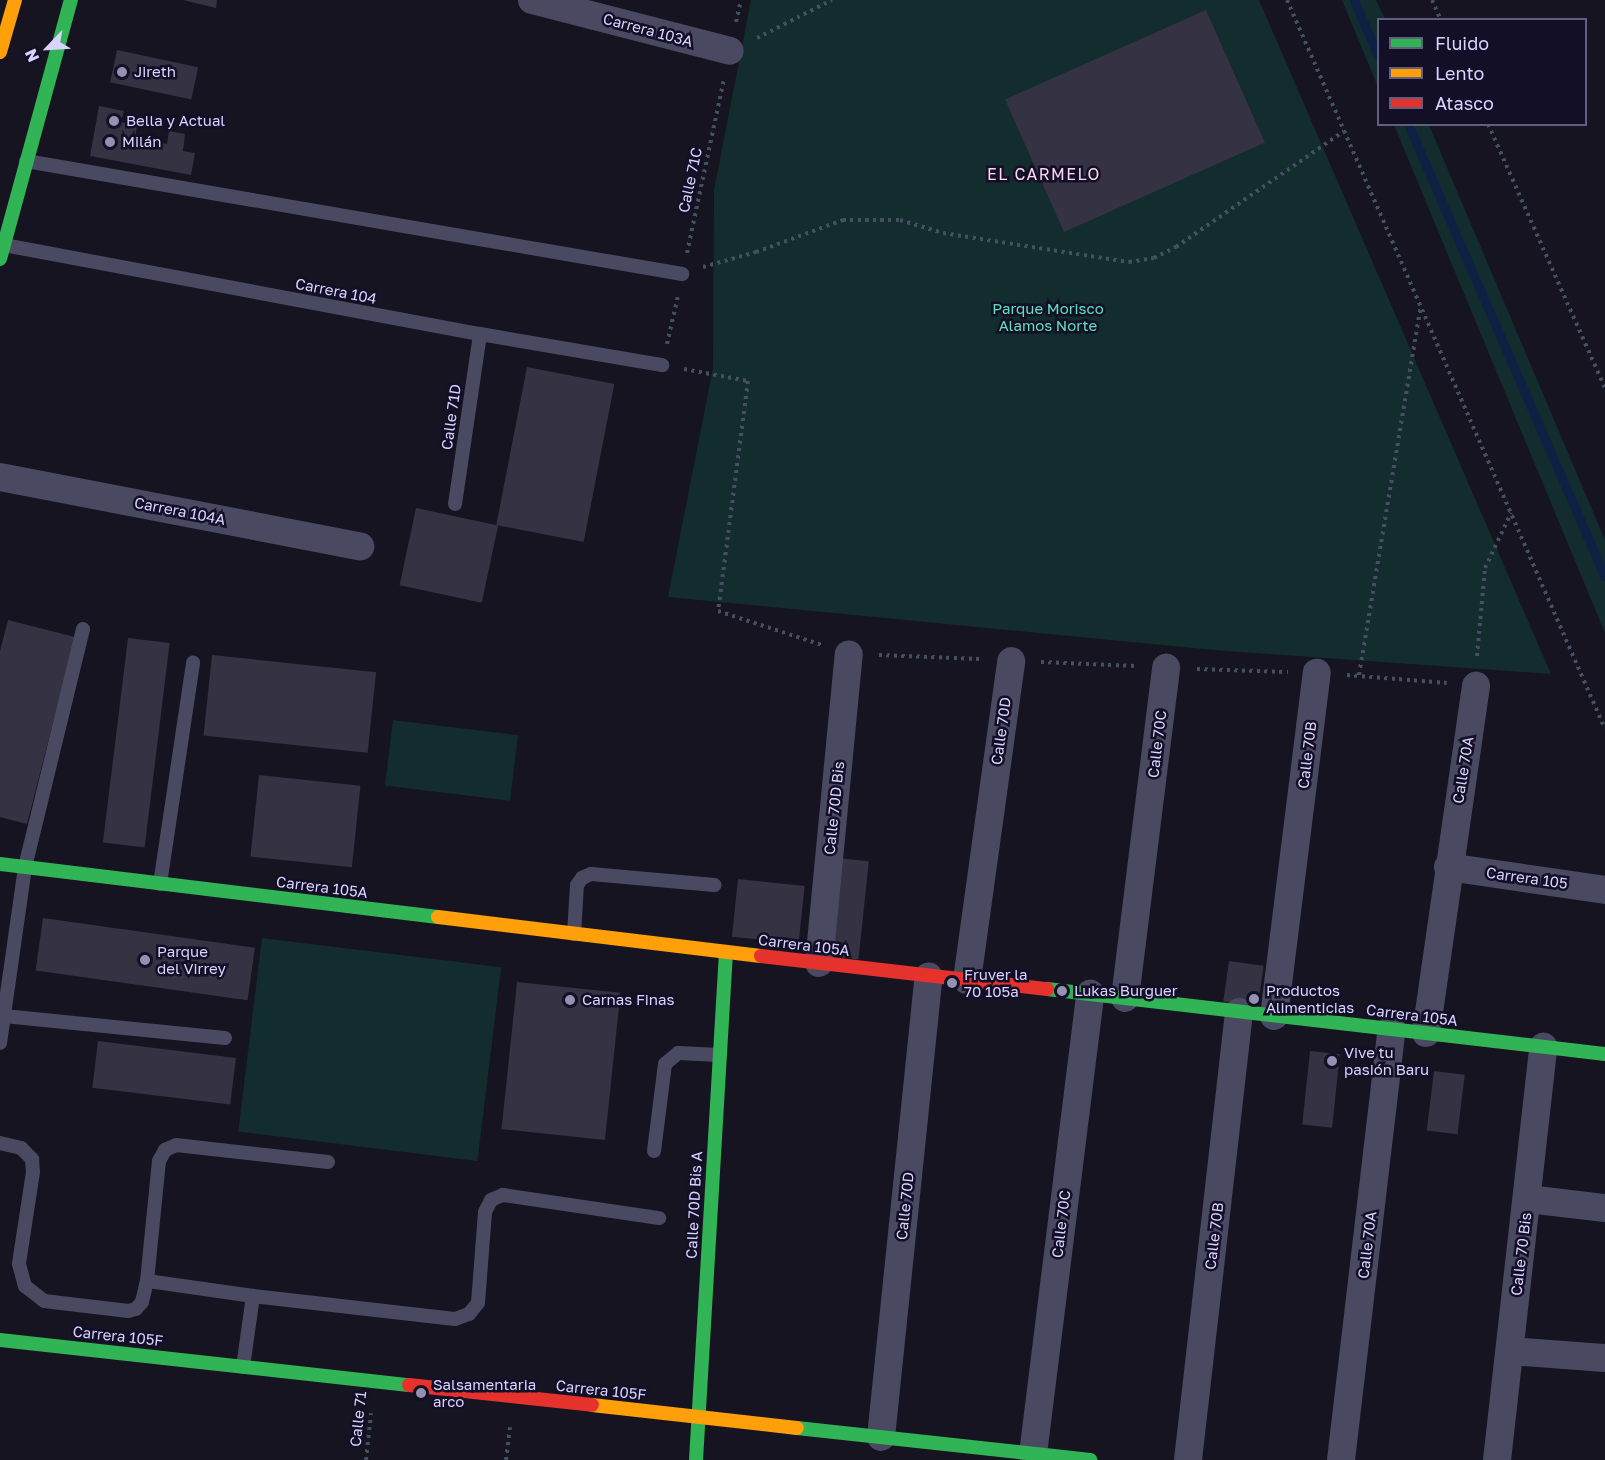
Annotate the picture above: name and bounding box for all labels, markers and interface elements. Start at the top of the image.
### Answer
street label: Carrera 103A [601,9,695,51]
north arrow [18,18,78,78]
legend [1377,18,1587,126]
text: Fluido [1435,32,1489,54]
text: N [20,46,43,65]
text: Lento [1435,62,1484,84]
place label: Jireth [134,63,176,81]
marker: Jireth [115,65,129,79]
text: Atasco [1435,92,1494,114]
place label: Bella y Actual [126,112,225,130]
marker: Bella y Actual [107,114,121,128]
place label: Milán [122,133,161,151]
marker: Milán [103,135,117,149]
street label: Calle 71C [674,146,706,214]
district label: EL CARMELO [987,164,1101,184]
street label: Carrera 104 [294,274,378,308]
park label: Parque Morisco Alamos Norte [992,299,1104,334]
street label: Calle 71D [437,383,465,451]
street label: Carrera 104A [133,493,227,529]
street label: Calle 70D [987,696,1015,766]
street label: Calle 70C [1144,709,1170,779]
street label: Calle 70B [1294,720,1320,790]
street label: Calle 70A [1449,735,1477,805]
street label: Calle 70D Bis [820,760,848,856]
street label: Carrera 105 [1485,863,1569,893]
street label: Carrera 105A [275,872,369,902]
street label: Carrera 105A [757,930,851,960]
place label: Parque del Virrey [157,942,226,977]
marker: Parque del Virrey [138,953,152,967]
place label: Fruver la 70 105a [964,965,1028,1000]
marker: Fruver la 70 105a [945,976,959,990]
place label: Productos Alimenticias [1266,981,1354,1016]
place label: Lukas Burguer [1074,982,1177,1000]
marker: Lukas Burguer [1055,984,1069,998]
place label: Carnas Finas [582,991,675,1009]
marker: Productos Alimenticias [1247,992,1261,1006]
marker: Carnas Finas [563,993,577,1007]
street label: Carrera 105A [1365,1000,1459,1030]
place label: Vive tu pasión Baru [1344,1043,1429,1078]
marker: Vive tu pasión Baru [1325,1054,1339,1068]
street label: Calle 70D Bis A [682,1151,706,1259]
street label: Calle 70D [892,1171,918,1241]
street label: Calle 70C [1048,1189,1074,1259]
street label: Calle 70B [1201,1201,1227,1271]
street label: Calle 70A [1354,1210,1380,1280]
street label: Calle 70 Bis [1507,1211,1535,1297]
street label: Carrera 105F [72,1322,164,1350]
place label: Salsamentaria arco [433,1375,536,1410]
street label: Carrera 105F [555,1376,647,1404]
marker: Salsamentaria arco [414,1386,428,1400]
street label: Calle 71 [346,1390,370,1448]

